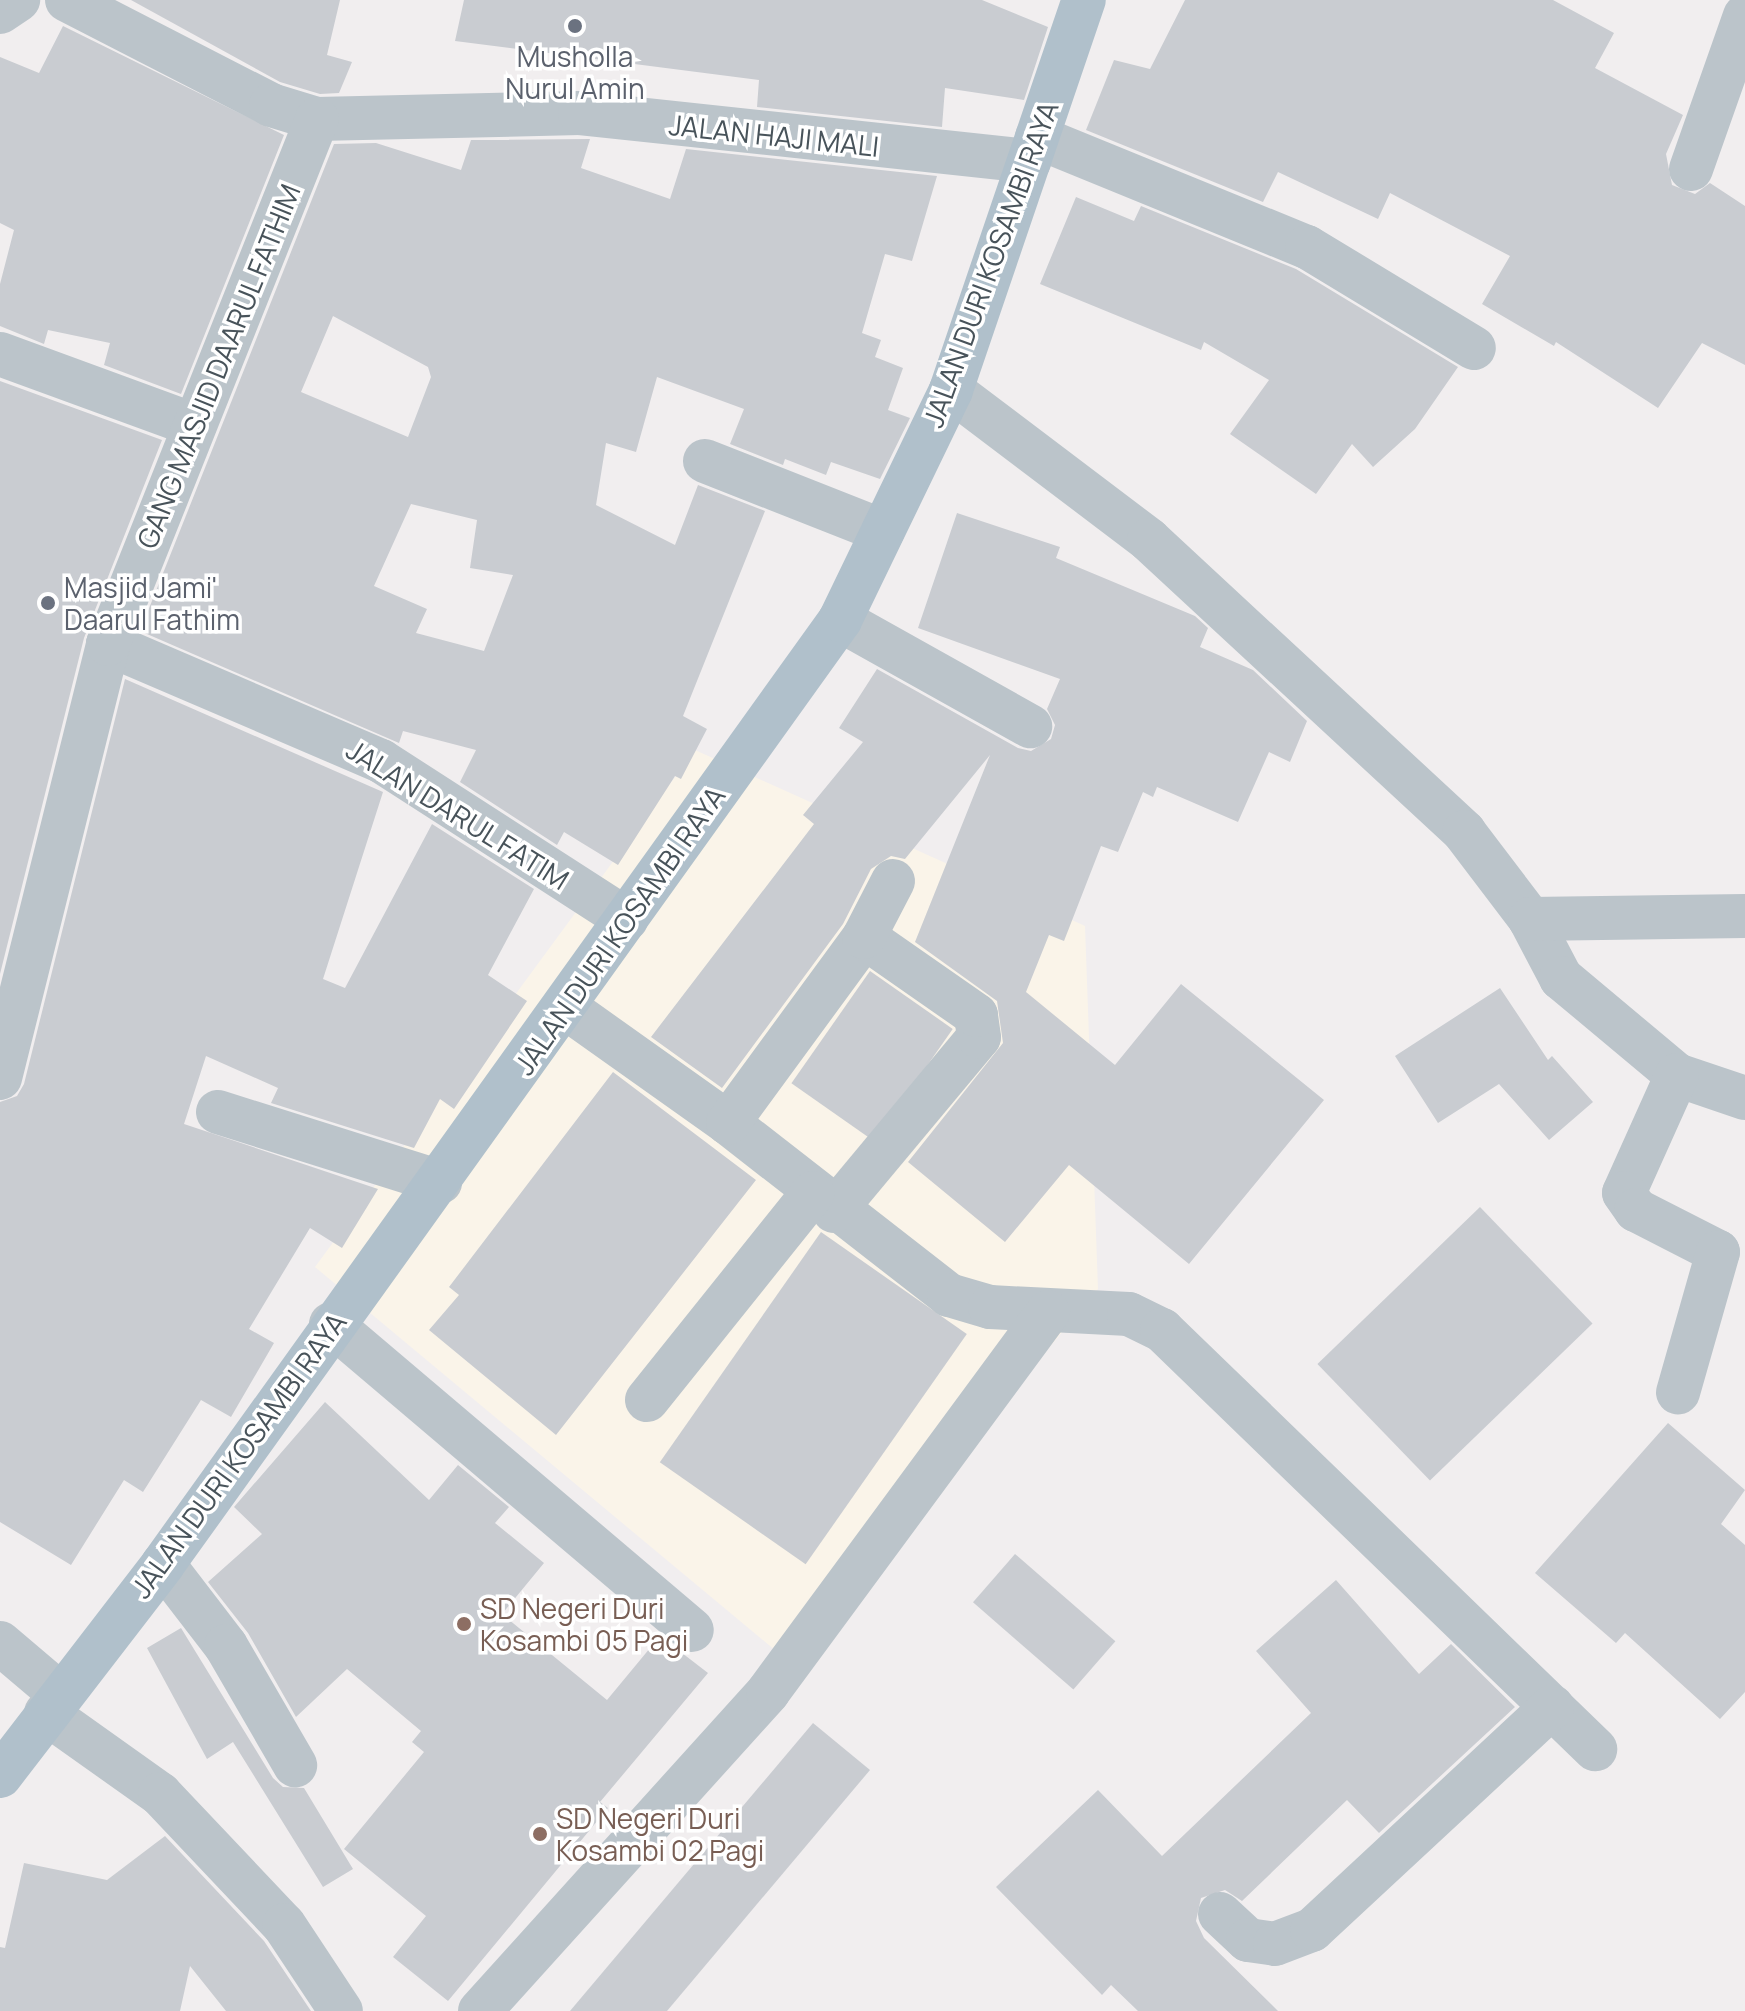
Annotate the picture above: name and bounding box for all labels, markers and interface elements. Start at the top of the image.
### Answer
marker: Musholla Nurul Amin [566,17,584,35]
place label: Musholla Nurul Amin [505,39,645,105]
street label: JALAN DURI KOSAMBI RAYA [915,97,1065,431]
street label: JALAN HAJI MALI [667,107,881,163]
street label: GANG MASJID DAARUL FATHIM [129,178,307,554]
place label: Masjid Jami' Daarul Fathim [64,570,240,636]
marker: Masjid Jami' Daarul Fathim [39,594,57,612]
street label: JALAN DARUL FATIM [340,732,576,896]
street label: JALAN DURI KOSAMBI RAYA [507,779,731,1081]
street label: JALAN DURI KOSAMBI RAYA [123,1306,353,1604]
place label: SD Negeri Duri Kosambi 05 Pagi [480,1591,688,1657]
marker: SD Negeri Duri Kosambi 05 Pagi [455,1615,473,1633]
place label: SD Negeri Duri Kosambi 02 Pagi [556,1801,764,1867]
marker: SD Negeri Duri Kosambi 02 Pagi [531,1825,549,1843]

